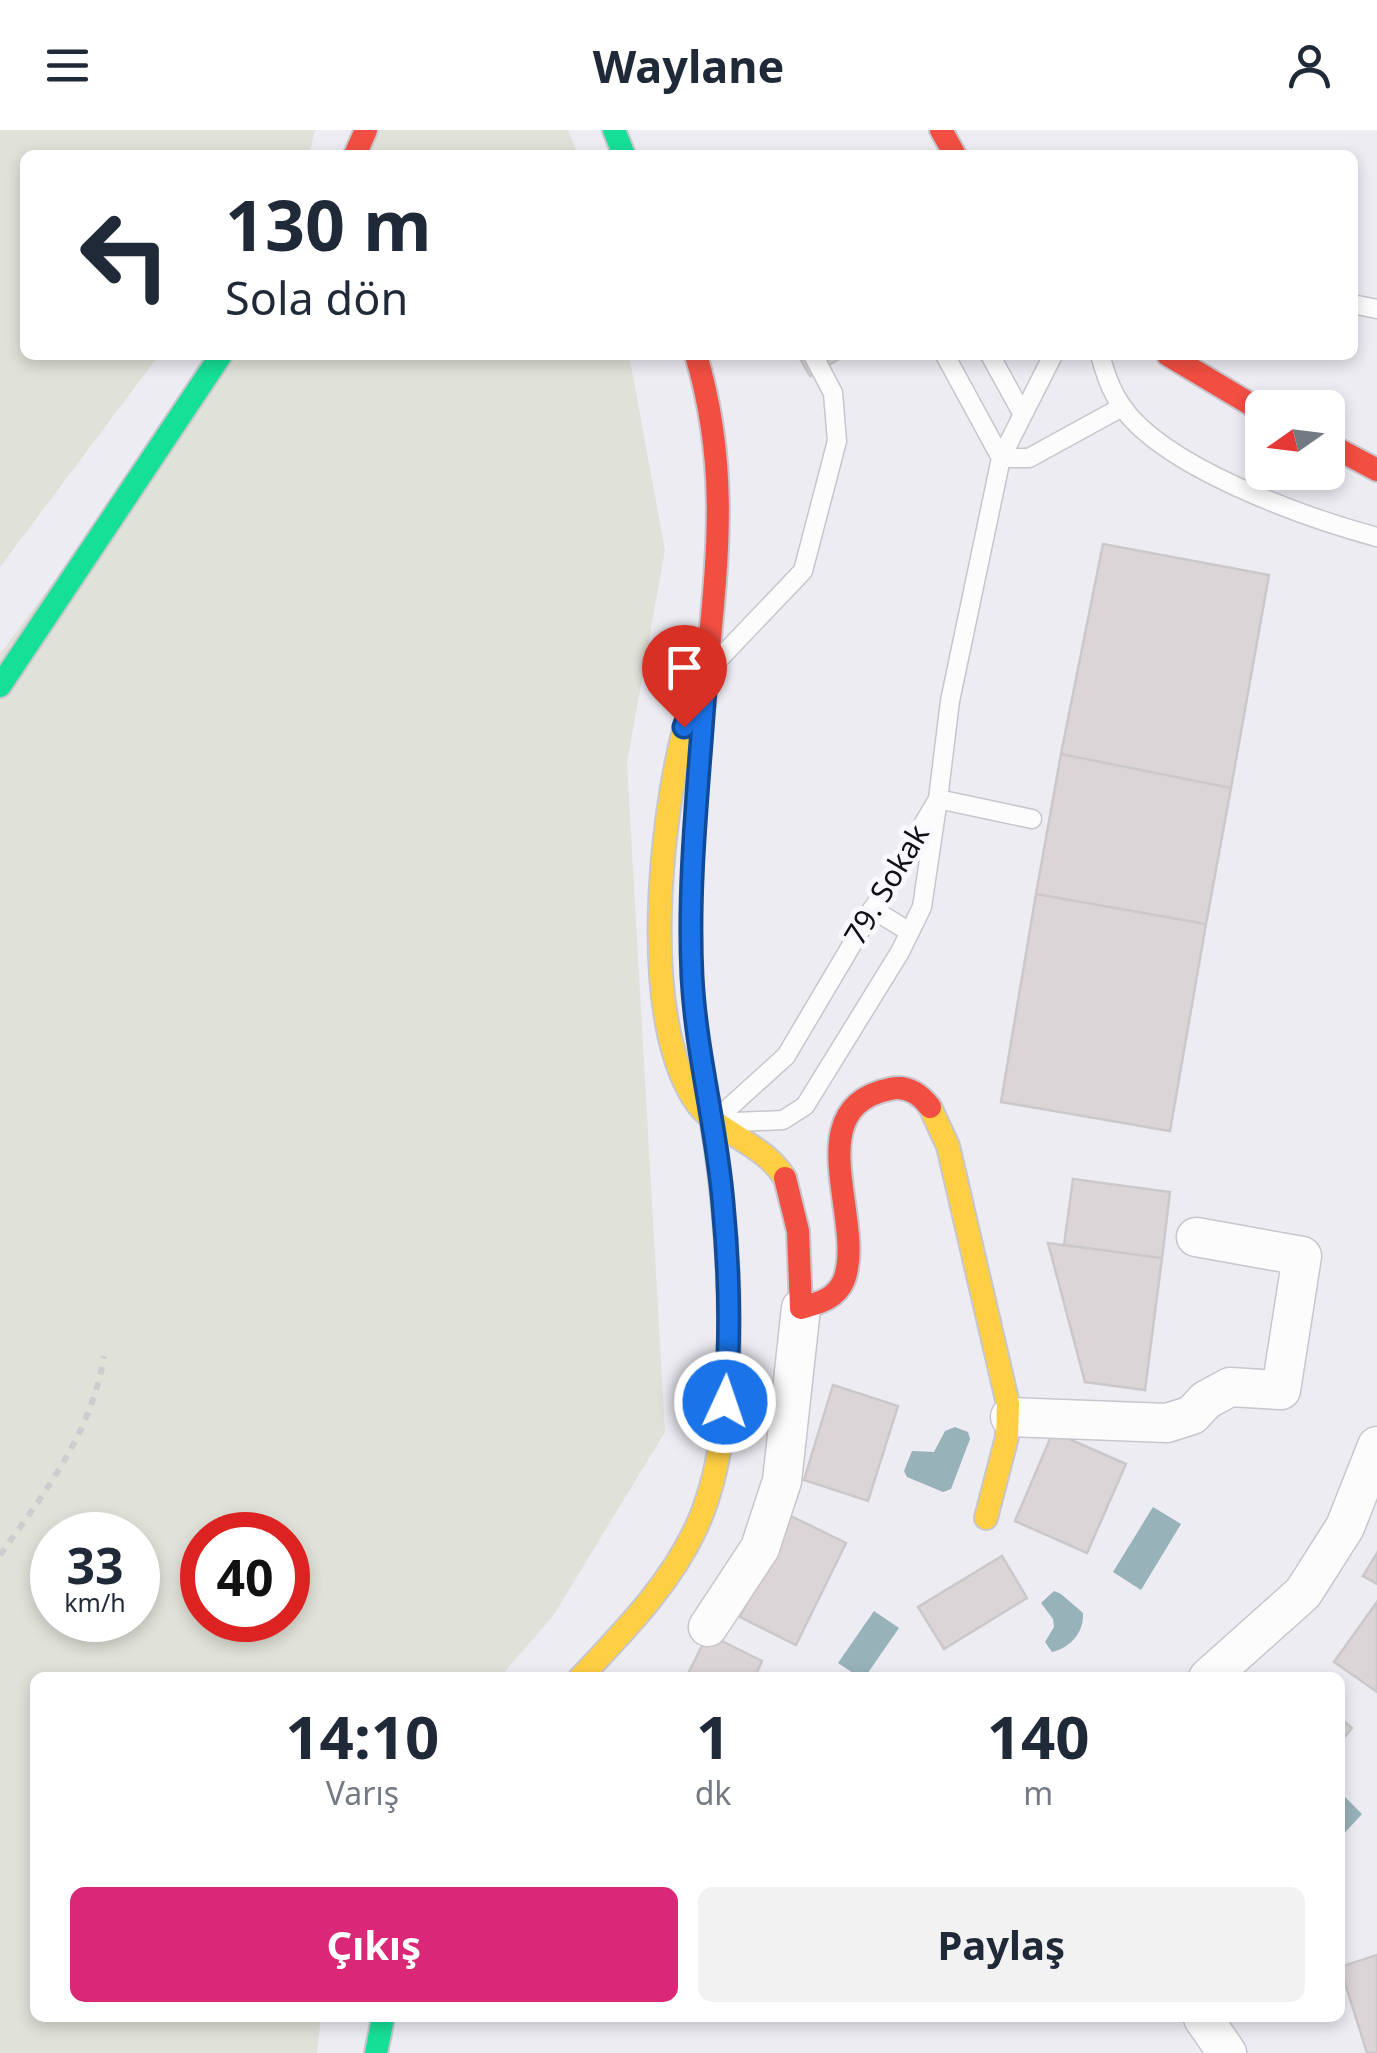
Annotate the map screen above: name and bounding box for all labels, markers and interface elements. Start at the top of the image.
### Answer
text: Waylane [593,35,784,96]
icon: menu [40,38,95,93]
icon: person [1282,38,1337,93]
text: 130 m [225,176,432,272]
icon: left [60,190,190,320]
text: Sola dön [225,267,408,328]
north arrow [1245,390,1345,490]
map controls [1245,390,1345,490]
pin [642,625,727,728]
icon: arrive [657,640,712,695]
street label: 79. Sokak [834,816,938,952]
position arrow [673,1350,777,1454]
speed limit sign: 40 [180,1512,310,1642]
text: 33 [66,1531,124,1599]
text: km/h [64,1585,126,1619]
text: 14:10 [285,1695,439,1777]
text: 1 [696,1695,730,1777]
text: 140 [987,1695,1090,1777]
text: Varış [326,1771,399,1814]
text: dk [695,1771,731,1814]
text: m [1023,1771,1053,1814]
button: Çıkış [70,1887,678,2002]
button: Paylaş [698,1887,1305,2002]

